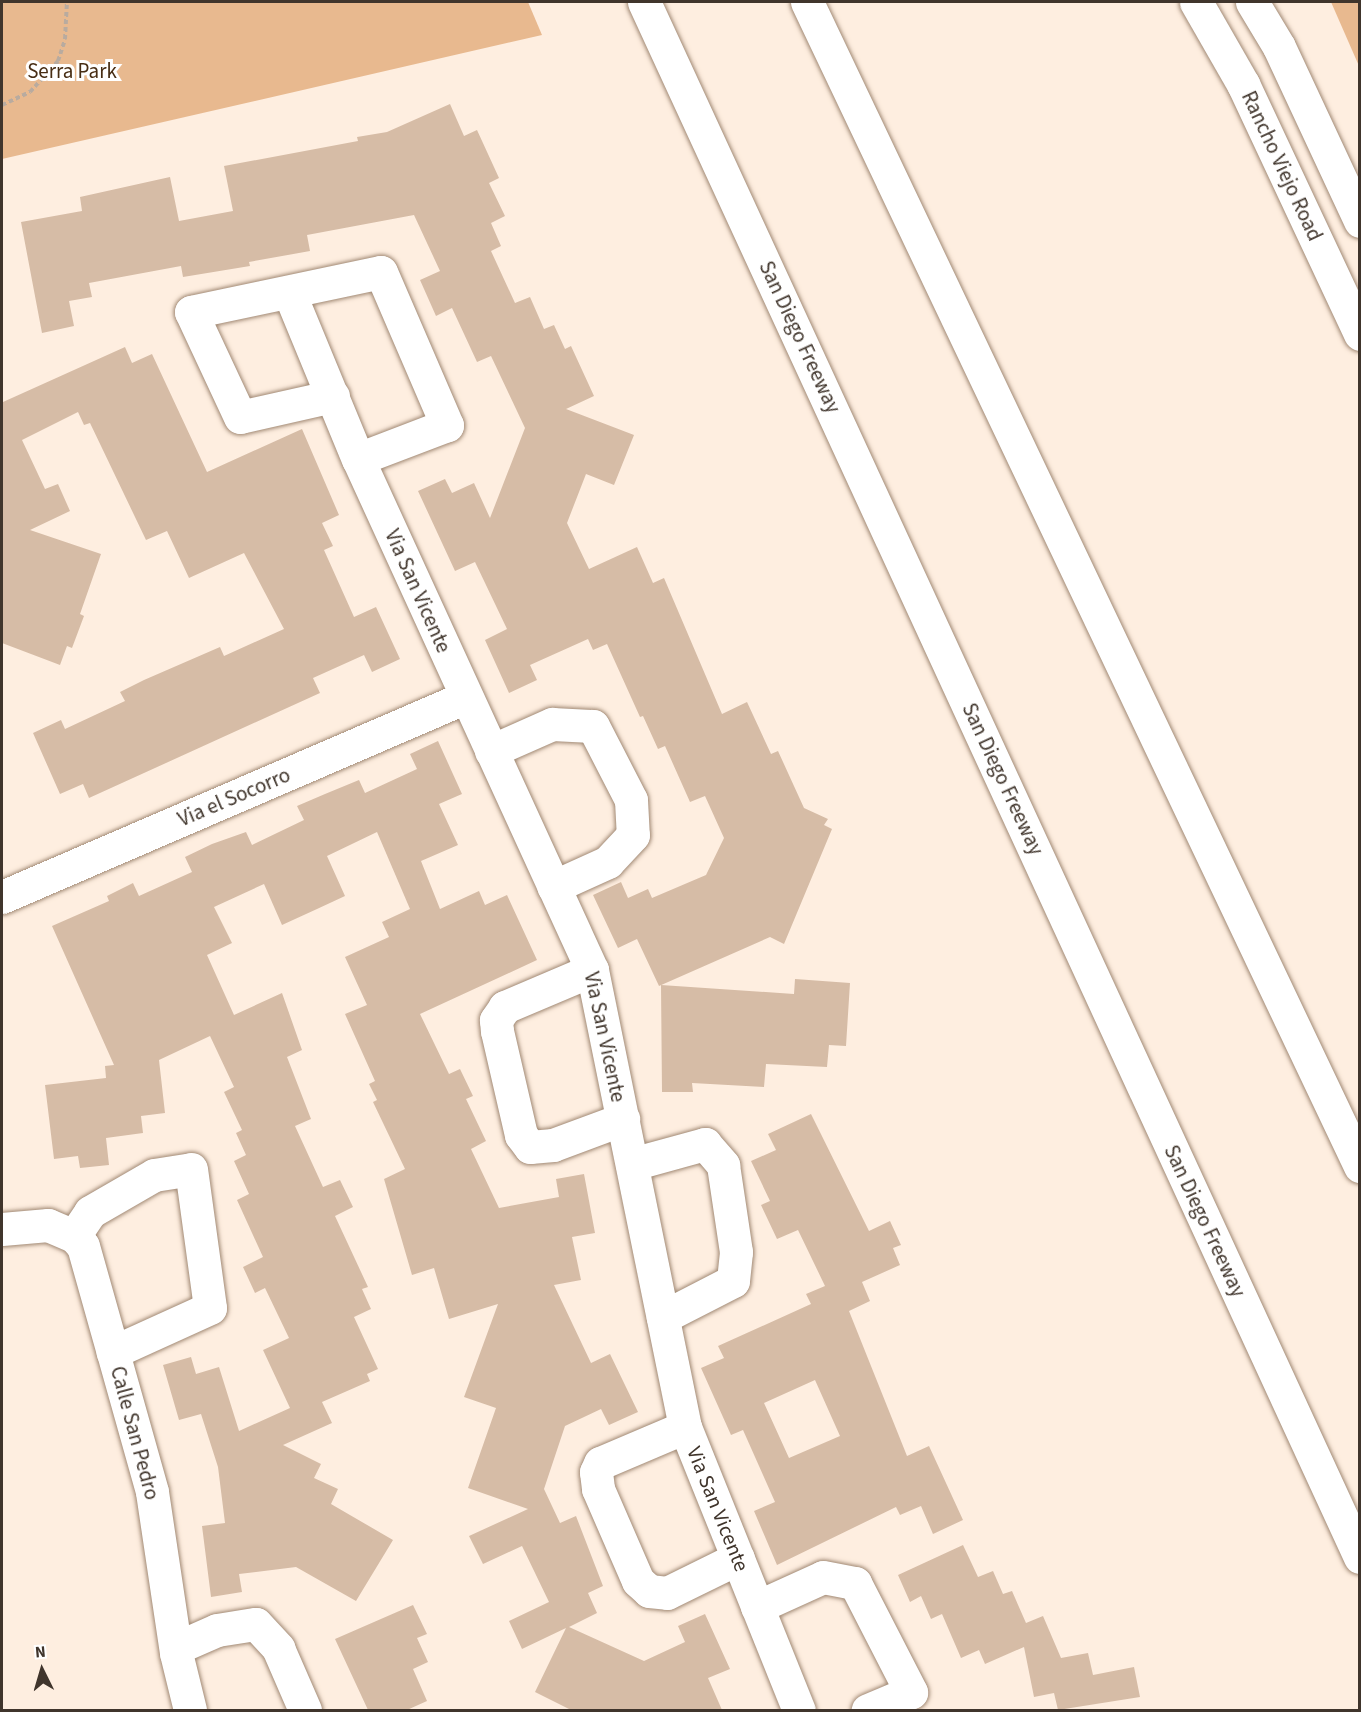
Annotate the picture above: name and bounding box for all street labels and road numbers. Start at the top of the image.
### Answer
street label: Rancho Viejo Road [1236,87,1328,245]
street label: San Diego Freeway [754,257,846,417]
street label: Via San Vicente [380,525,456,657]
street label: San Diego Freeway [957,699,1049,859]
street label: Via el Socorro [174,762,294,832]
street label: Via San Vicente [579,970,631,1104]
street label: San Diego Freeway [1159,1141,1251,1301]
street label: Calle San Pedro [105,1363,165,1503]
street label: Via San Vicente [682,1443,754,1575]

